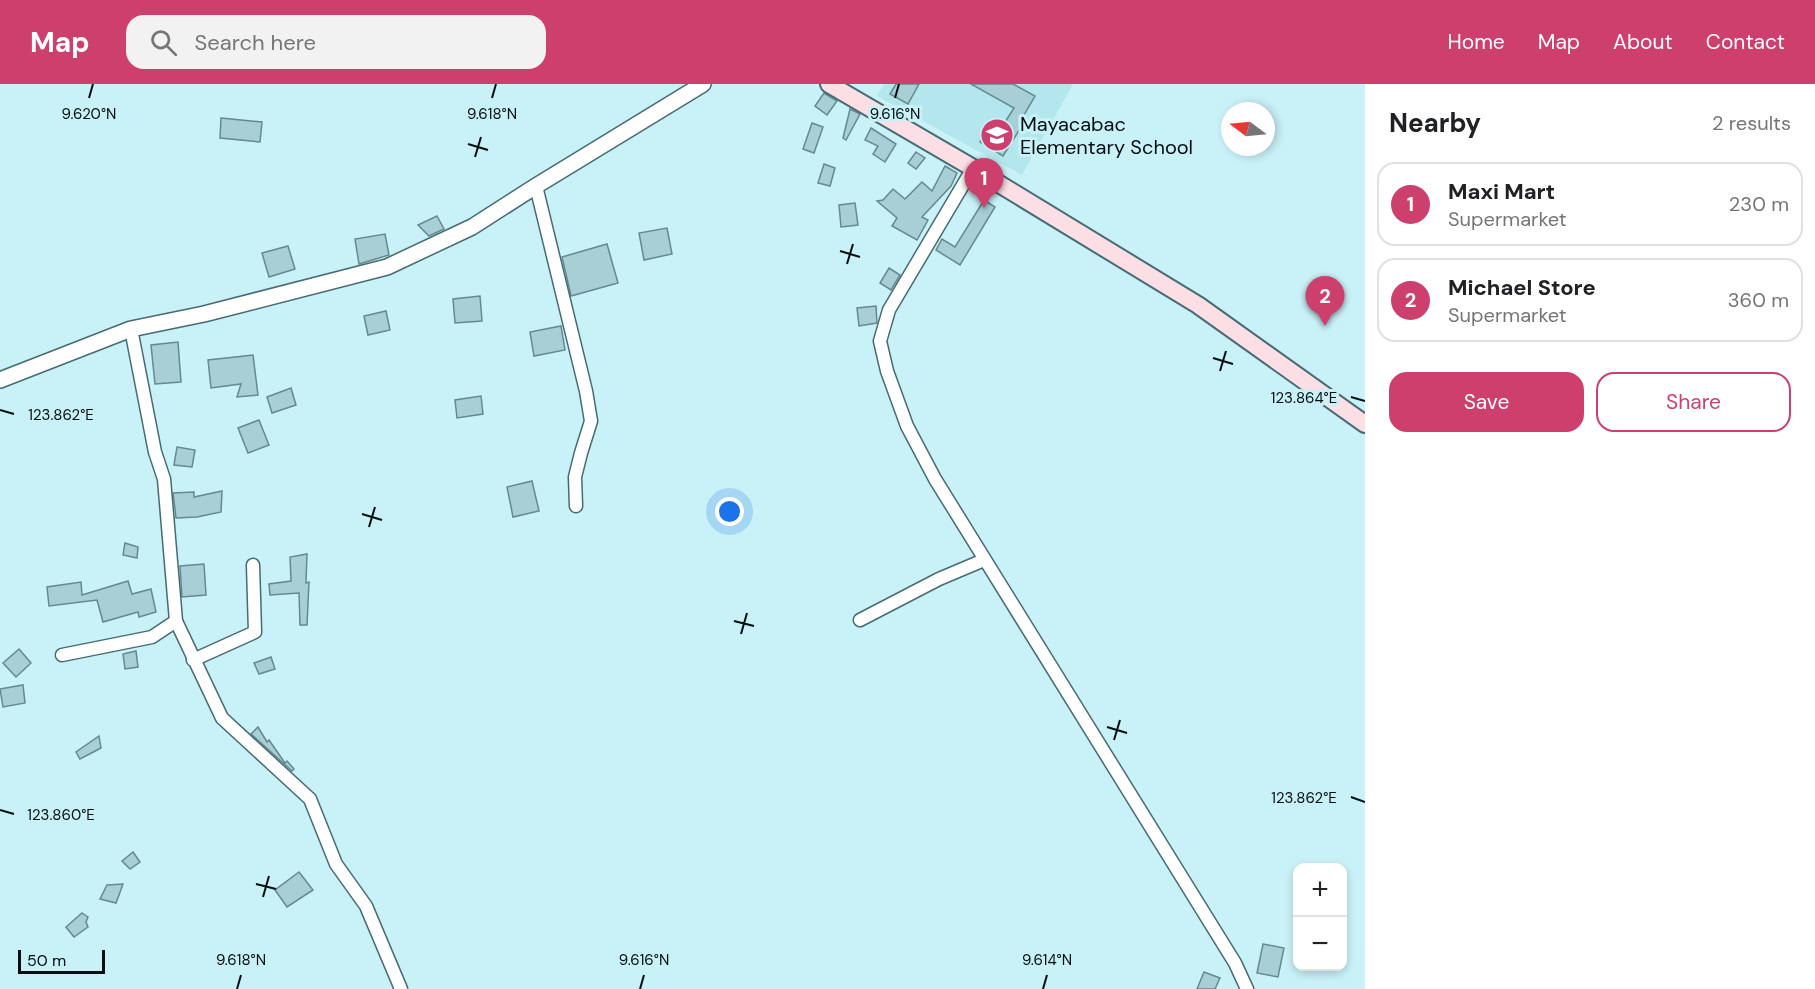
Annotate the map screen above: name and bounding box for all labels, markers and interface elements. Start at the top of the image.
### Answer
search box [126,15,546,69]
text: Map [30,24,90,61]
icon: search [147,26,180,59]
text: Search here [195,28,316,57]
text: Home [1447,28,1505,56]
text: Map [1538,28,1580,56]
text: About [1613,28,1673,56]
text: Contact [1706,28,1785,56]
north arrow [1221,102,1275,156]
text: 9.620°N [62,104,116,124]
text: 9.618°N [467,104,517,124]
text: 9.616°N [870,104,920,124]
text: Nearby [1389,106,1481,140]
text: 2 results [1712,110,1791,136]
place label: Mayacabac Elementary School [1020,111,1193,160]
school or university icon: Mayacabac Elementary School [979,117,1015,153]
pin: 1 [964,158,1004,208]
text: Maxi Mart [1448,177,1555,206]
text: 1 [1407,191,1414,217]
text: 230 m [1729,191,1789,217]
text: Supermarket [1448,206,1567,232]
text: Michael Store [1448,273,1596,302]
pin: 2 [1306,276,1344,326]
text: 2 [1405,287,1416,313]
text: 360 m [1728,287,1789,313]
text: Supermarket [1448,302,1567,328]
button: Save [1389,372,1584,432]
button: Share [1596,372,1791,432]
text: 123.864°E [1271,388,1337,408]
text: 123.862°E [28,405,94,425]
your location [715,497,744,526]
text: 123.862°E [1271,788,1337,808]
text: 123.860°E [27,805,95,825]
map controls [1293,863,1347,971]
button: + [1293,863,1347,917]
button: − [1293,917,1347,971]
scale bar [18,947,105,974]
text: 50 m [27,950,66,971]
text: 9.618°N [216,950,266,970]
text: 9.616°N [619,950,669,970]
text: 9.614°N [1022,950,1072,970]

